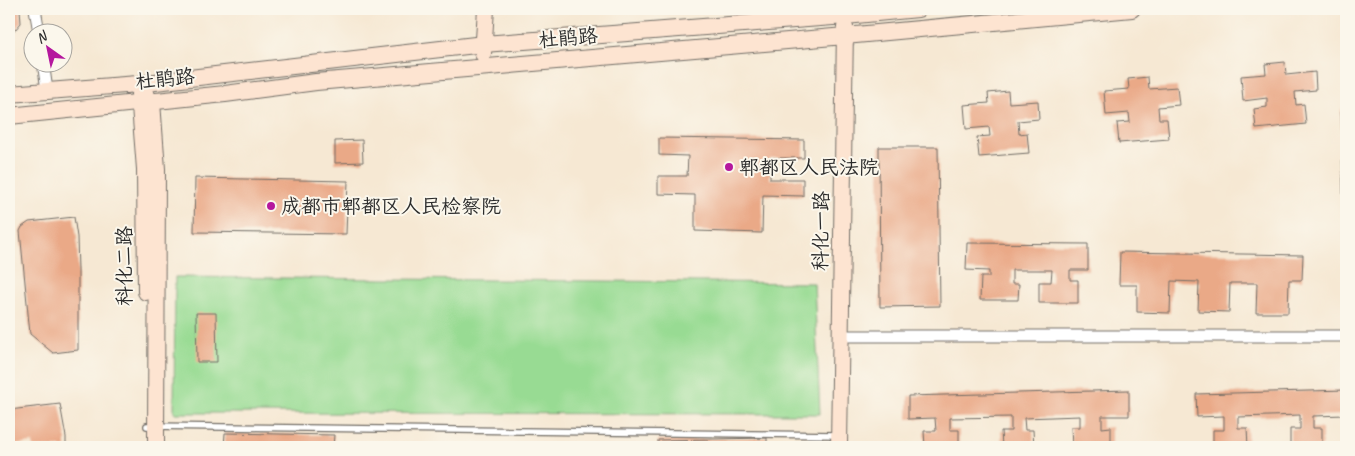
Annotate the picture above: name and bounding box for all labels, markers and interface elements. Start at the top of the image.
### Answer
north arrow [22,22,72,72]
street label: 杜鹃路 [537,23,600,53]
text: N [33,27,51,47]
street label: 杜鹃路 [134,63,197,95]
place label: 郫都区人民法院 [739,155,879,180]
marker: 郫都区人民法院 [723,161,735,173]
street label: 科化一路 [808,190,834,271]
place label: 成都市郫都区人民检察院 [281,194,501,219]
marker: 成都市郫都区人民检察院 [265,200,277,212]
street label: 科化二路 [112,225,137,306]

